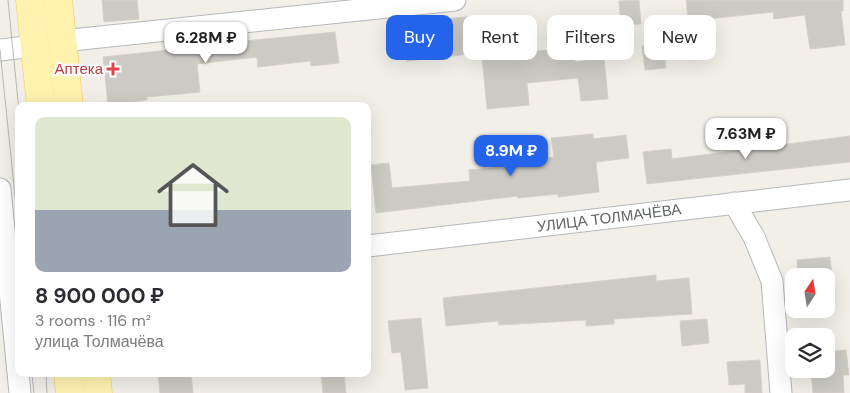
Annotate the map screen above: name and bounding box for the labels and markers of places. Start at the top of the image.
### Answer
pin: 6.28M ₽ [160,22,252,64]
place label: Аптека [55,59,104,79]
marker: Аптека [107,63,119,75]
pin: 7.63M ₽ [700,118,792,160]
pin: 8.9M ₽ [470,134,552,177]

